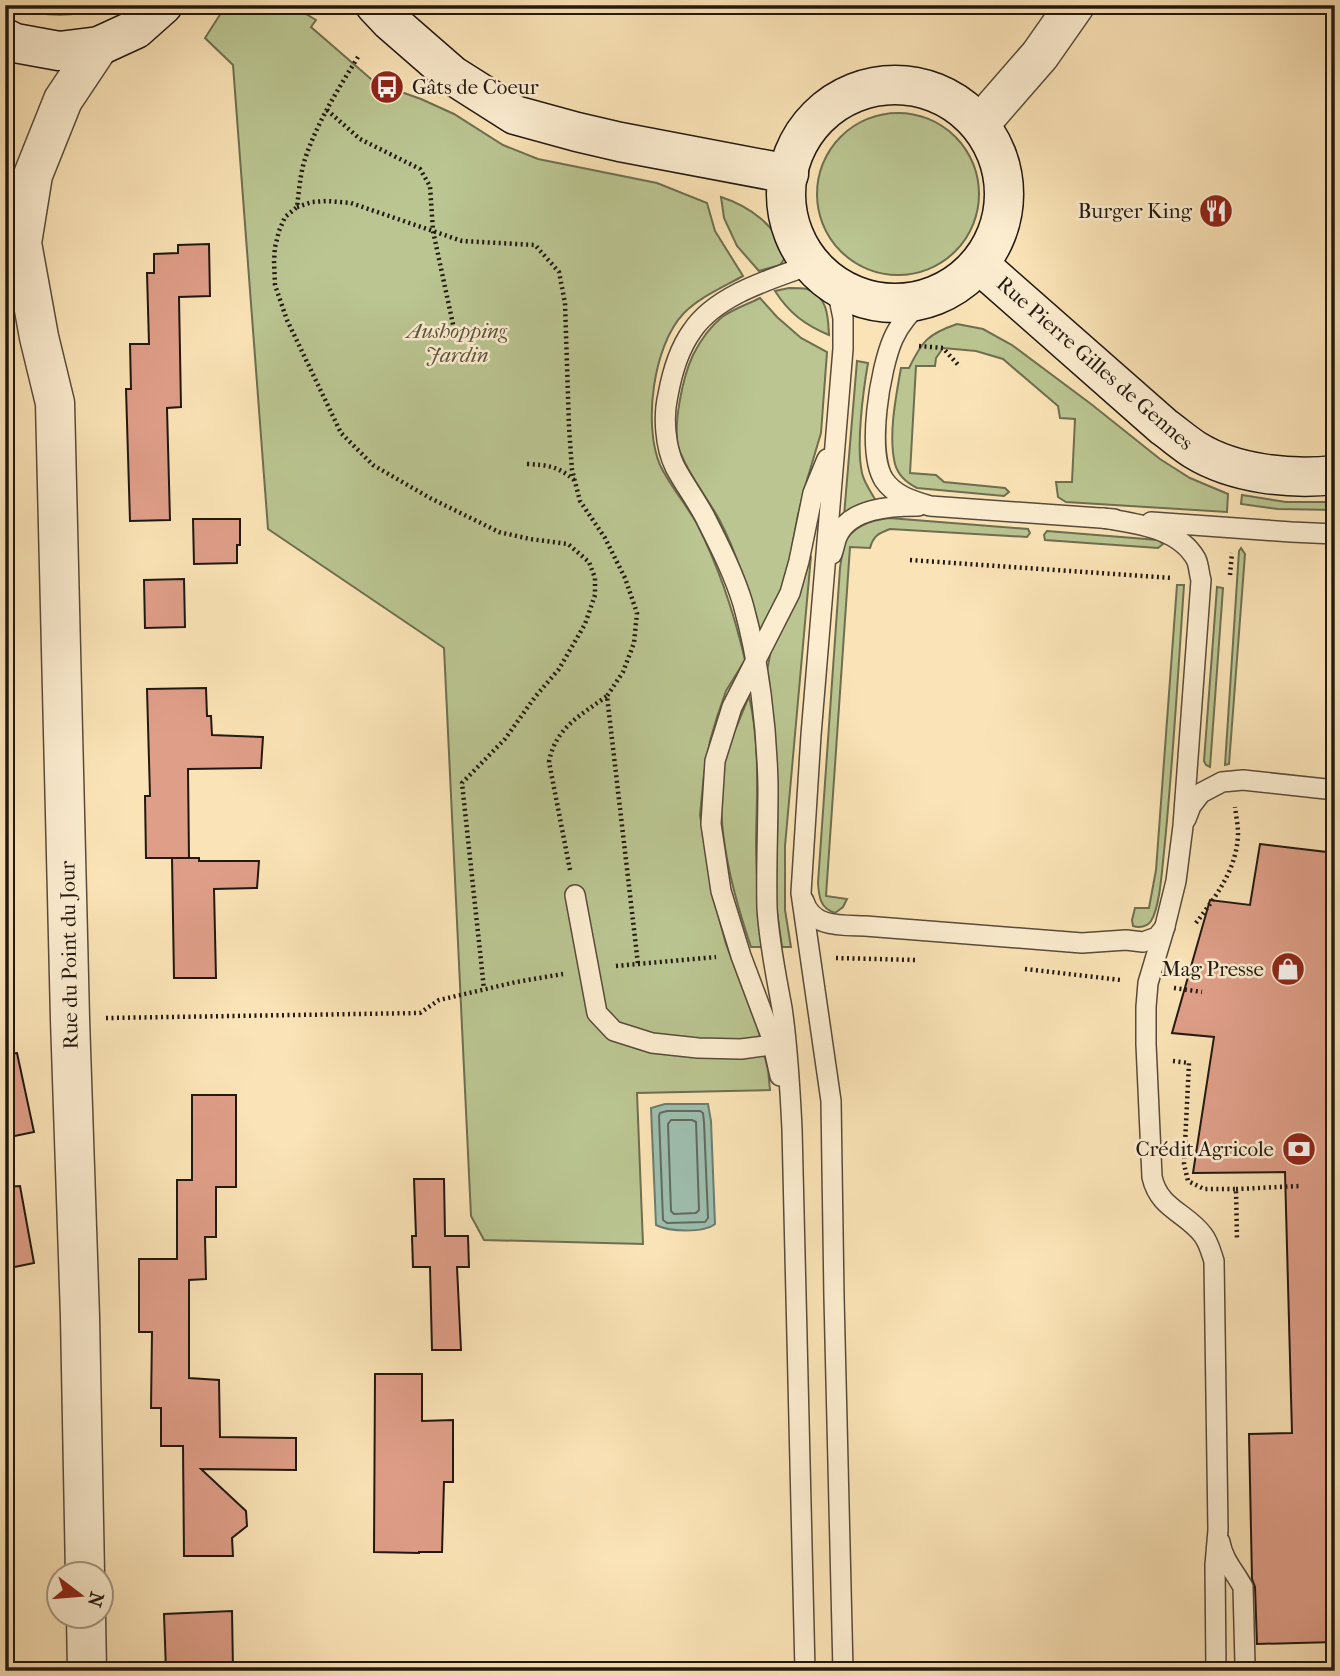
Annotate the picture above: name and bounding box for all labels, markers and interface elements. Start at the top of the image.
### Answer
bus stop icon: Gâts de Coeur [368,68,406,106]
place label: Gâts de Coeur [412,75,539,99]
restaurant icon: Burger King [1197,192,1235,230]
place label: Burger King [1078,199,1193,223]
street label: Rue Pierre Gilles de Gennes [992,271,1198,455]
park label: Aushopping Jardin [404,319,508,367]
street label: Rue du Point du Jour [55,860,83,1050]
shop icon: Mag Presse [1269,950,1307,988]
place label: Mag Presse [1162,957,1264,981]
bank icon: Crédit Agricole [1280,1130,1318,1168]
place label: Crédit Agricole [1136,1137,1274,1161]
north arrow [46,1560,116,1630]
text: N [83,1589,108,1610]

